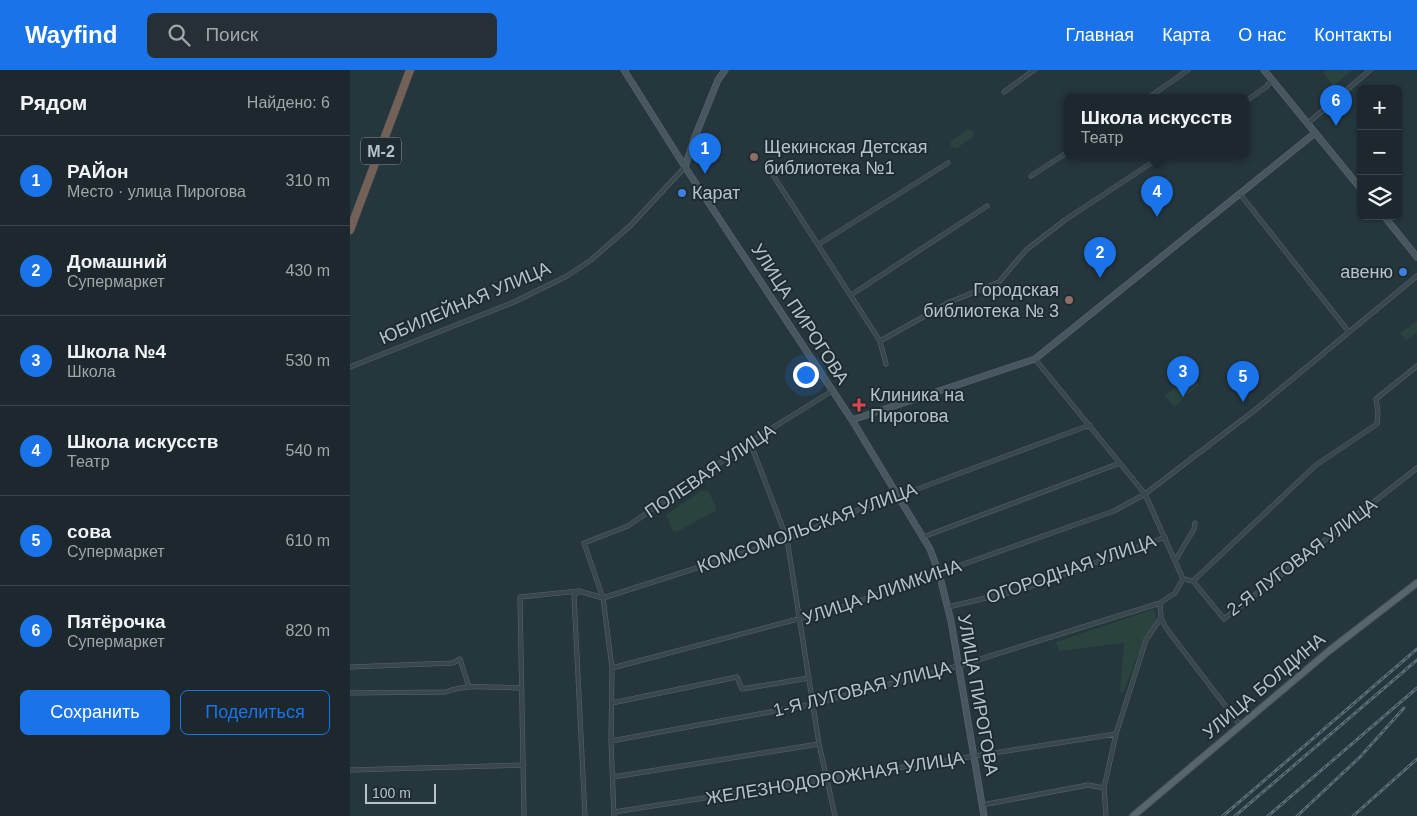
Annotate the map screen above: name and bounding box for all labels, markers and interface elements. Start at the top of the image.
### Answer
search box [147,13,497,58]
text: Wayfind [25,21,117,48]
icon: search [165,21,193,49]
text: Поиск [205,24,258,45]
text: Главная [1066,25,1134,45]
text: Карта [1162,25,1210,45]
text: О нас [1238,25,1286,45]
text: Контакты [1314,25,1392,45]
pin: 6 [1320,85,1352,126]
map controls [1357,85,1402,220]
button: + [1357,85,1402,130]
text: Рядом [20,91,87,114]
text: Найдено: 6 [247,94,330,111]
popup [1064,94,1249,159]
text: Школа искусств [1081,107,1232,128]
text: Театр [1081,129,1123,146]
button: − [1357,130,1402,175]
pin: 1 [689,133,721,174]
place label: Щекинская Детская библиотека №1 [764,137,927,178]
road number: М-2 [361,138,401,164]
marker: Щекинская Детская библиотека №1 [748,151,760,163]
text: РАЙон [67,161,128,182]
text: 1 [32,172,40,189]
text: 310 m [286,172,330,189]
button: layers [1357,175,1402,220]
pin: 4 [1141,176,1173,217]
text: Место · улица Пирогова [67,183,246,200]
place label: Карат [692,183,740,203]
marker: Карат [676,187,688,199]
pin: 2 [1084,237,1116,278]
street label: УЛИЦА ПИРОГОВА [747,240,853,388]
text: Домашний [67,251,167,272]
street label: ЮБИЛЕЙНАЯ УЛИЦА [376,257,553,348]
text: 2 [32,262,40,279]
text: 430 m [286,262,330,279]
place label: авеню [1340,262,1393,282]
marker: авеню [1397,266,1409,278]
text: Супермаркет [67,273,165,290]
place label: Городская библиотека № 3 [923,280,1059,321]
marker: Городская библиотека № 3 [1063,294,1075,306]
text: Школа №4 [67,341,166,362]
text: 3 [32,352,40,369]
text: 530 m [286,352,330,369]
pin: 3 [1167,356,1199,397]
pin: 5 [1227,361,1259,402]
your location [793,362,819,388]
text: Школа [67,363,116,380]
place label: Клиника на Пирогова [870,385,965,426]
marker: Клиника на Пирогова [852,398,866,412]
street label: ПОЛЕВАЯ УЛИЦА [641,420,779,522]
text: Школа искусств [67,431,218,452]
text: 4 [32,442,40,459]
text: 540 m [286,442,330,459]
text: Театр [67,453,110,470]
street label: КОМСОМОЛЬСКАЯ УЛИЦА [694,479,920,577]
street label: 2-Я ЛУГОВАЯ УЛИЦА [1223,494,1381,620]
text: сова [67,521,111,542]
street label: ОГОРОДНАЯ УЛИЦА [984,531,1158,607]
text: 5 [32,532,40,549]
text: 610 m [286,532,330,549]
text: Супермаркет [67,543,165,560]
street label: УЛИЦА АЛИМКИНА [800,555,964,629]
text: Пятёрочка [67,611,165,632]
street label: УЛИЦА ПИРОГОВА [954,613,1002,777]
text: 6 [32,622,40,639]
text: 820 m [286,622,330,639]
street label: УЛИЦА БОЛДИНА [1199,629,1329,743]
text: Супермаркет [67,633,165,650]
street label: 1-Я ЛУГОВАЯ УЛИЦА [771,657,953,721]
button: Сохранить [20,690,170,735]
button: Поделиться [180,690,330,735]
street label: ЖЕЛЕЗНОДОРОЖНАЯ УЛИЦА [704,748,966,808]
scale bar [365,781,436,804]
text: 100 m [372,785,411,801]

